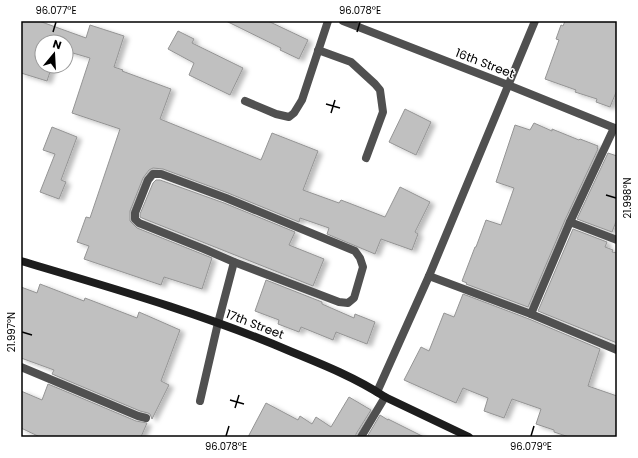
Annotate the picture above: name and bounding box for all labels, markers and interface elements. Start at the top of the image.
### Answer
text: 96.077°E [35,3,77,18]
text: 96.078°E [339,3,381,18]
north arrow [34,34,74,74]
text: N [51,36,64,53]
street label: 16th Street [453,44,517,82]
text: 21.998°N [620,177,635,219]
street label: 17th Street [224,305,286,343]
text: 21.997°N [4,312,19,352]
text: 96.078°E [205,439,247,454]
text: 96.079°E [510,439,552,454]

